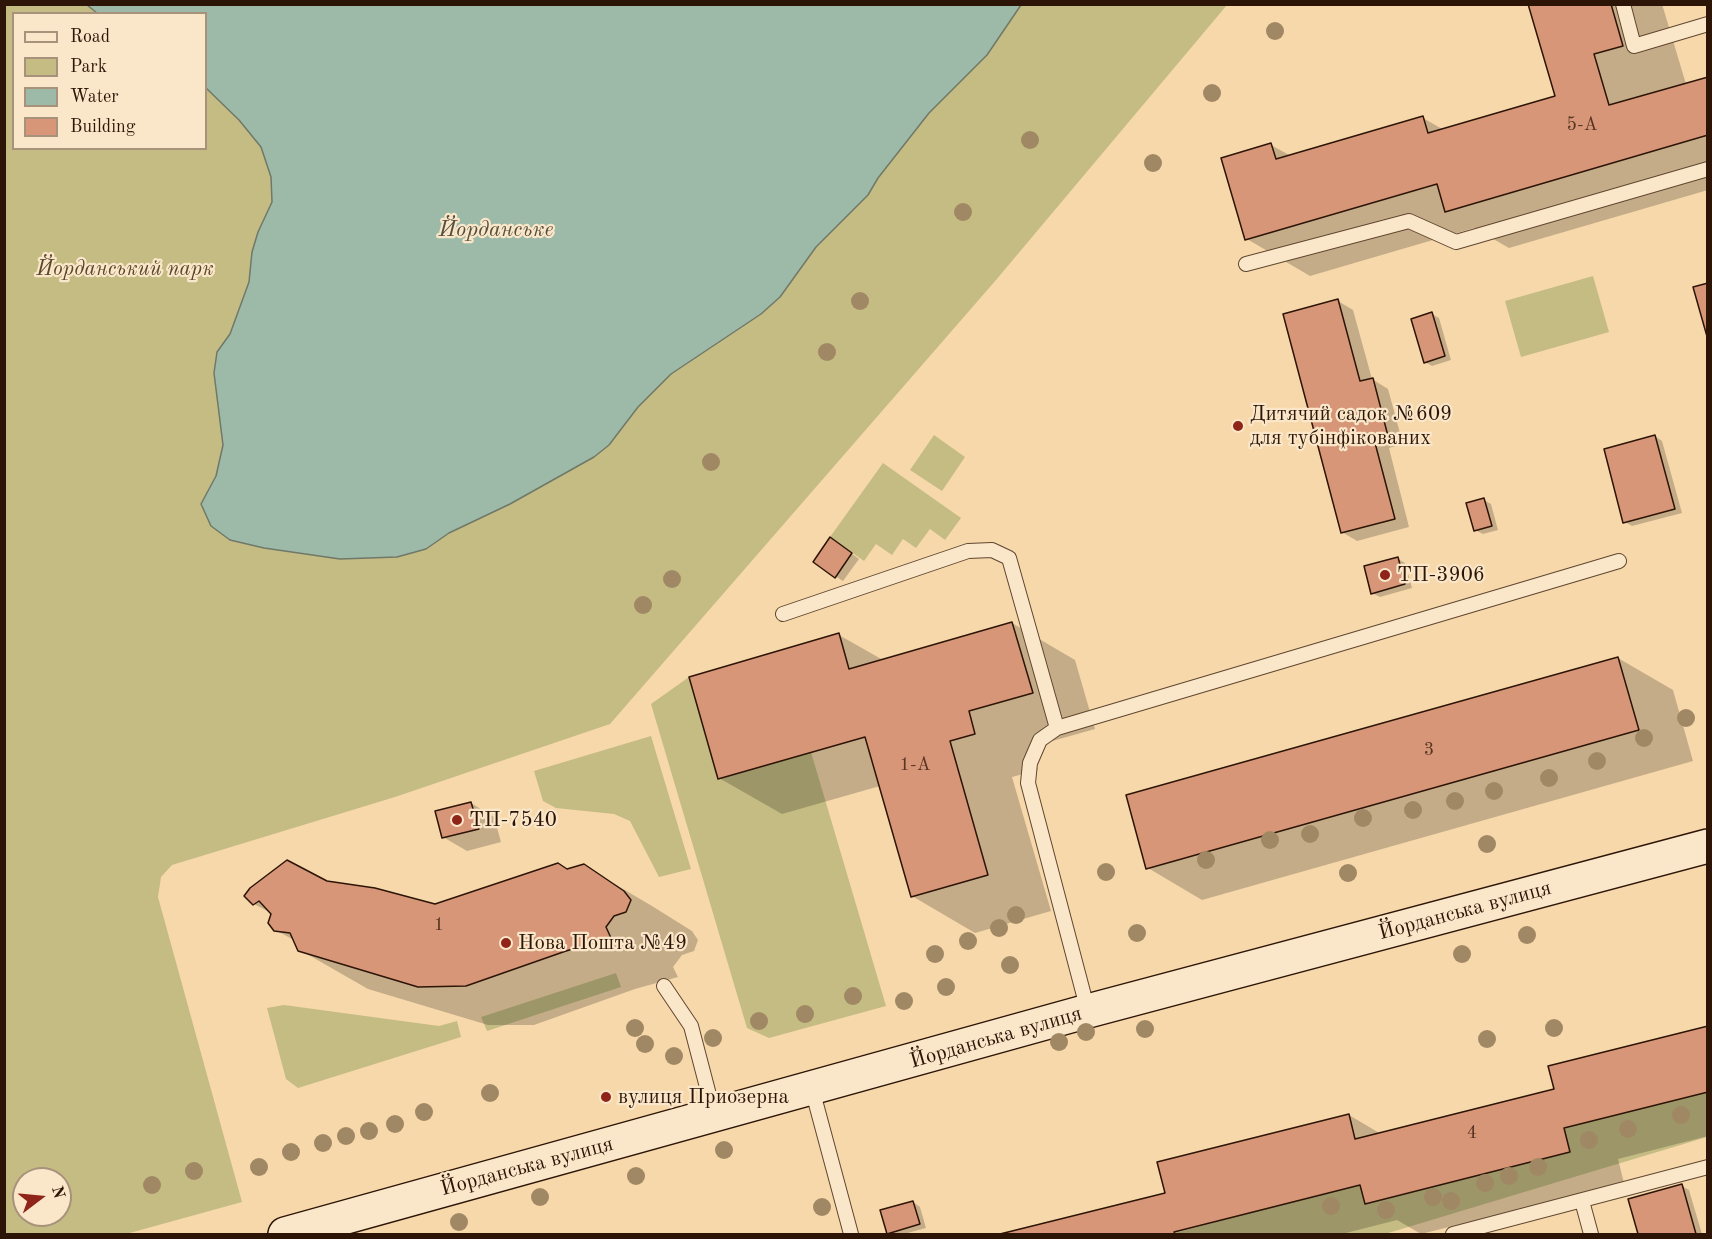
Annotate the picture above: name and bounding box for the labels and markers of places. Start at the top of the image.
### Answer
place label: Дитячий садок №609 для тубінфікованих [1250,401,1452,451]
marker: Дитячий садок №609 для тубінфікованих [1231,419,1245,433]
place label: ТП-3906 [1397,562,1485,588]
marker: ТП-3906 [1378,568,1392,582]
place label: ТП-7540 [469,807,557,833]
marker: ТП-7540 [450,813,464,827]
place label: Нова Пошта №49 [518,930,687,956]
marker: Нова Пошта №49 [499,936,513,950]
place label: вулиця Приозерна [618,1084,789,1110]
marker: вулиця Приозерна [599,1090,613,1104]

